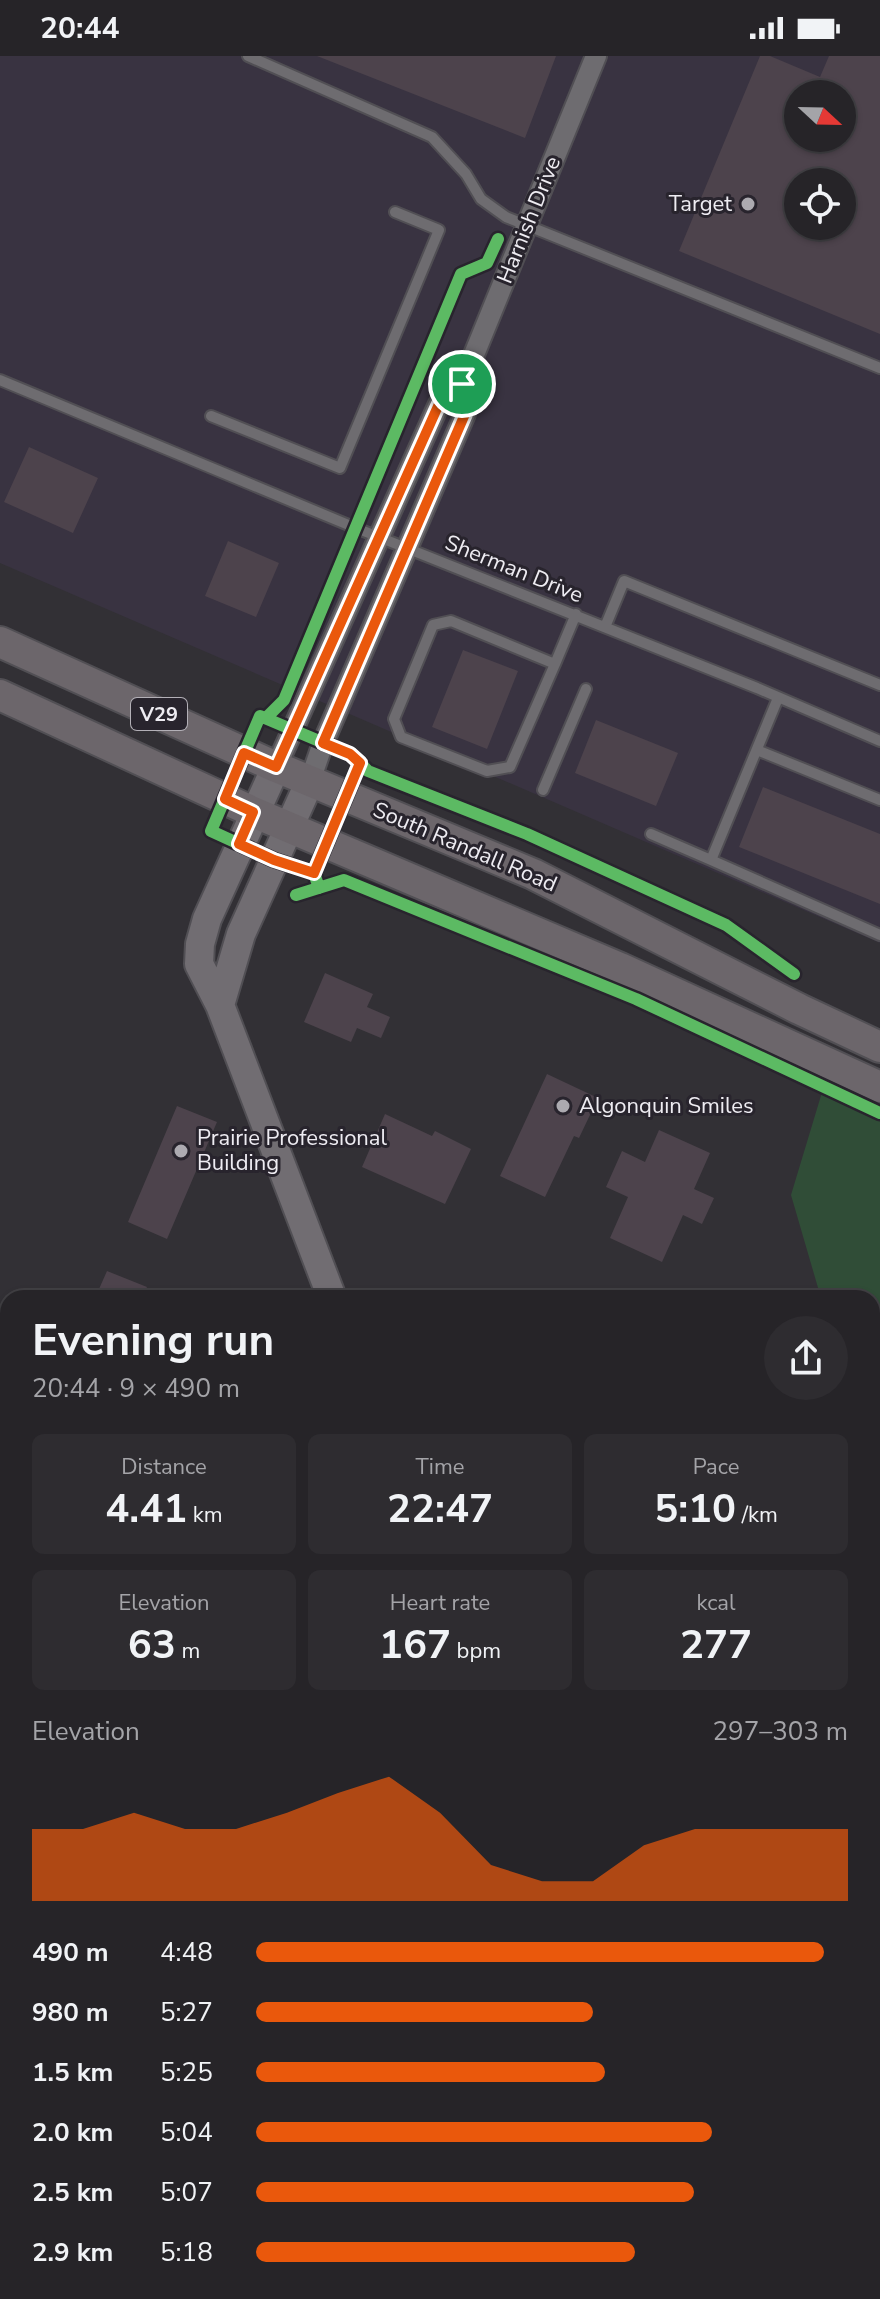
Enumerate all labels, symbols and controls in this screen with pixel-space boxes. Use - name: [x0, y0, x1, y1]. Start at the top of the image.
- text: 20:44: [40, 8, 119, 49]
- north arrow: [784, 80, 856, 152]
- map controls: [784, 80, 856, 240]
- street label: Harnish Drive: [490, 152, 568, 288]
- button: locate: [784, 168, 856, 240]
- place label: Target: [669, 189, 732, 219]
- marker: Target: [739, 195, 757, 213]
- pin: [428, 350, 496, 418]
- icon: arrive: [440, 362, 484, 406]
- street label: Sherman Drive: [440, 528, 588, 610]
- road number: V29: [131, 698, 187, 730]
- street label: South Randall Road: [368, 795, 562, 899]
- place label: Algonquin Smiles: [579, 1091, 754, 1121]
- marker: Algonquin Smiles: [554, 1097, 572, 1115]
- place label: Prairie Professional Building: [197, 1123, 388, 1178]
- marker: Prairie Professional Building: [172, 1142, 190, 1160]
- text: Evening run: [32, 1311, 274, 1371]
- button: share: [764, 1316, 848, 1400]
- text: 20:44 · 9 × 490 m: [32, 1371, 240, 1406]
- text: Distance: [121, 1452, 207, 1482]
- text: Time: [416, 1452, 464, 1482]
- text: Pace: [693, 1452, 739, 1482]
- text: 4.41: [105, 1482, 187, 1536]
- text: 22:47: [387, 1482, 493, 1536]
- text: 5:10: [654, 1482, 736, 1536]
- text: km: [187, 1500, 223, 1530]
- text: /km: [736, 1500, 778, 1530]
- text: Elevation: [118, 1588, 210, 1618]
- text: Heart rate: [390, 1588, 490, 1618]
- text: kcal: [697, 1588, 736, 1618]
- text: 63: [128, 1618, 176, 1672]
- text: 167: [379, 1618, 451, 1672]
- text: 277: [680, 1618, 752, 1672]
- text: m: [176, 1636, 200, 1666]
- text: bpm: [451, 1636, 501, 1666]
- text: Elevation: [32, 1714, 140, 1749]
- text: 297–303 m: [712, 1714, 848, 1749]
- text: 490 m: [32, 1935, 109, 1970]
- text: 4:48: [160, 1935, 213, 1970]
- text: 980 m: [32, 1995, 109, 2030]
- text: 5:27: [160, 1995, 213, 2030]
- text: 1.5 km: [32, 2055, 113, 2090]
- text: 5:25: [160, 2055, 213, 2090]
- text: 2.0 km: [32, 2115, 113, 2150]
- text: 5:04: [160, 2115, 213, 2150]
- text: 2.5 km: [32, 2175, 113, 2210]
- text: 5:07: [160, 2175, 213, 2210]
- text: 2.9 km: [32, 2235, 113, 2270]
- text: 5:18: [160, 2235, 213, 2270]

